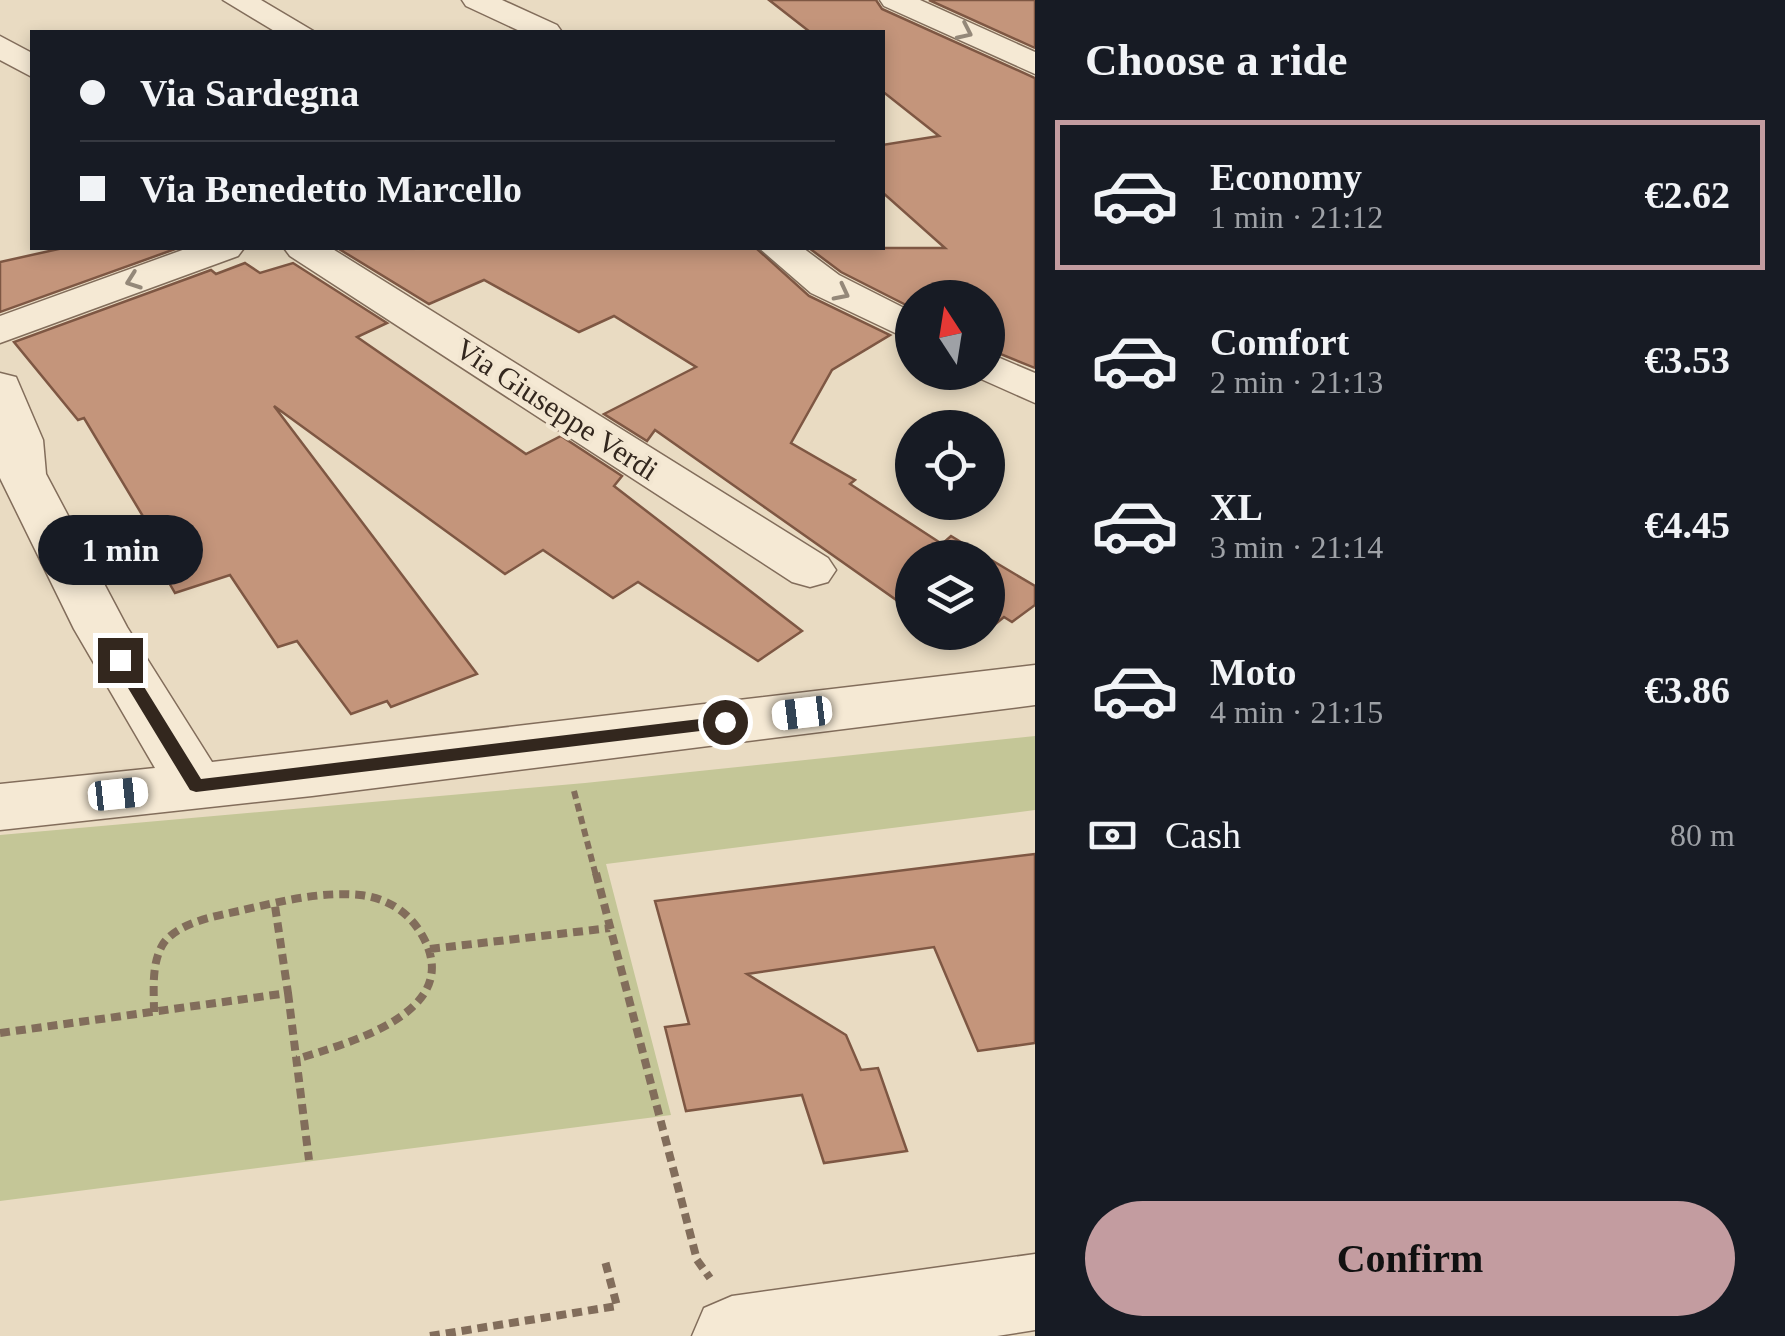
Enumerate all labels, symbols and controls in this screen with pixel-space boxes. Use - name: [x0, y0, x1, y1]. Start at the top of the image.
- one-way arrow: [955, 20, 973, 40]
- text: Choose a ride: [1085, 35, 1348, 85]
- text: Via Sardegna: [140, 72, 359, 114]
- icon: car: [1090, 150, 1180, 240]
- text: Economy: [1210, 156, 1362, 198]
- text: Via Benedetto Marcello: [140, 168, 522, 210]
- text: €2.62: [1645, 174, 1730, 216]
- text: 1 min · 21:12: [1210, 199, 1383, 235]
- one-way arrow: [125, 269, 142, 290]
- north arrow: [895, 280, 1005, 390]
- map controls: [895, 280, 1005, 650]
- one-way arrow: [832, 281, 850, 300]
- icon: car: [1090, 315, 1180, 405]
- text: Comfort: [1210, 321, 1349, 363]
- street label: Via Giuseppe Verdi: [450, 331, 664, 487]
- text: €3.53: [1645, 339, 1730, 381]
- text: 2 min · 21:13: [1210, 364, 1383, 400]
- button: locate: [895, 410, 1005, 520]
- icon: car: [1090, 480, 1180, 570]
- text: XL: [1210, 486, 1263, 528]
- text: €4.45: [1645, 504, 1730, 546]
- callout: 1 min: [38, 515, 202, 585]
- text: 3 min · 21:14: [1210, 529, 1383, 565]
- text: 1 min: [82, 532, 159, 568]
- button: layers: [895, 540, 1005, 650]
- route end: [98, 638, 143, 683]
- icon: car: [1090, 645, 1180, 735]
- text: Moto: [1210, 651, 1297, 693]
- text: €3.86: [1645, 669, 1730, 711]
- car: [770, 694, 834, 732]
- text: 4 min · 21:15: [1210, 694, 1383, 730]
- route start: [703, 700, 748, 745]
- car: [87, 776, 149, 812]
- icon: cash: [1085, 808, 1140, 863]
- text: Cash: [1165, 814, 1241, 856]
- text: 80 m: [1670, 817, 1735, 853]
- button: Confirm: [1085, 1201, 1735, 1316]

